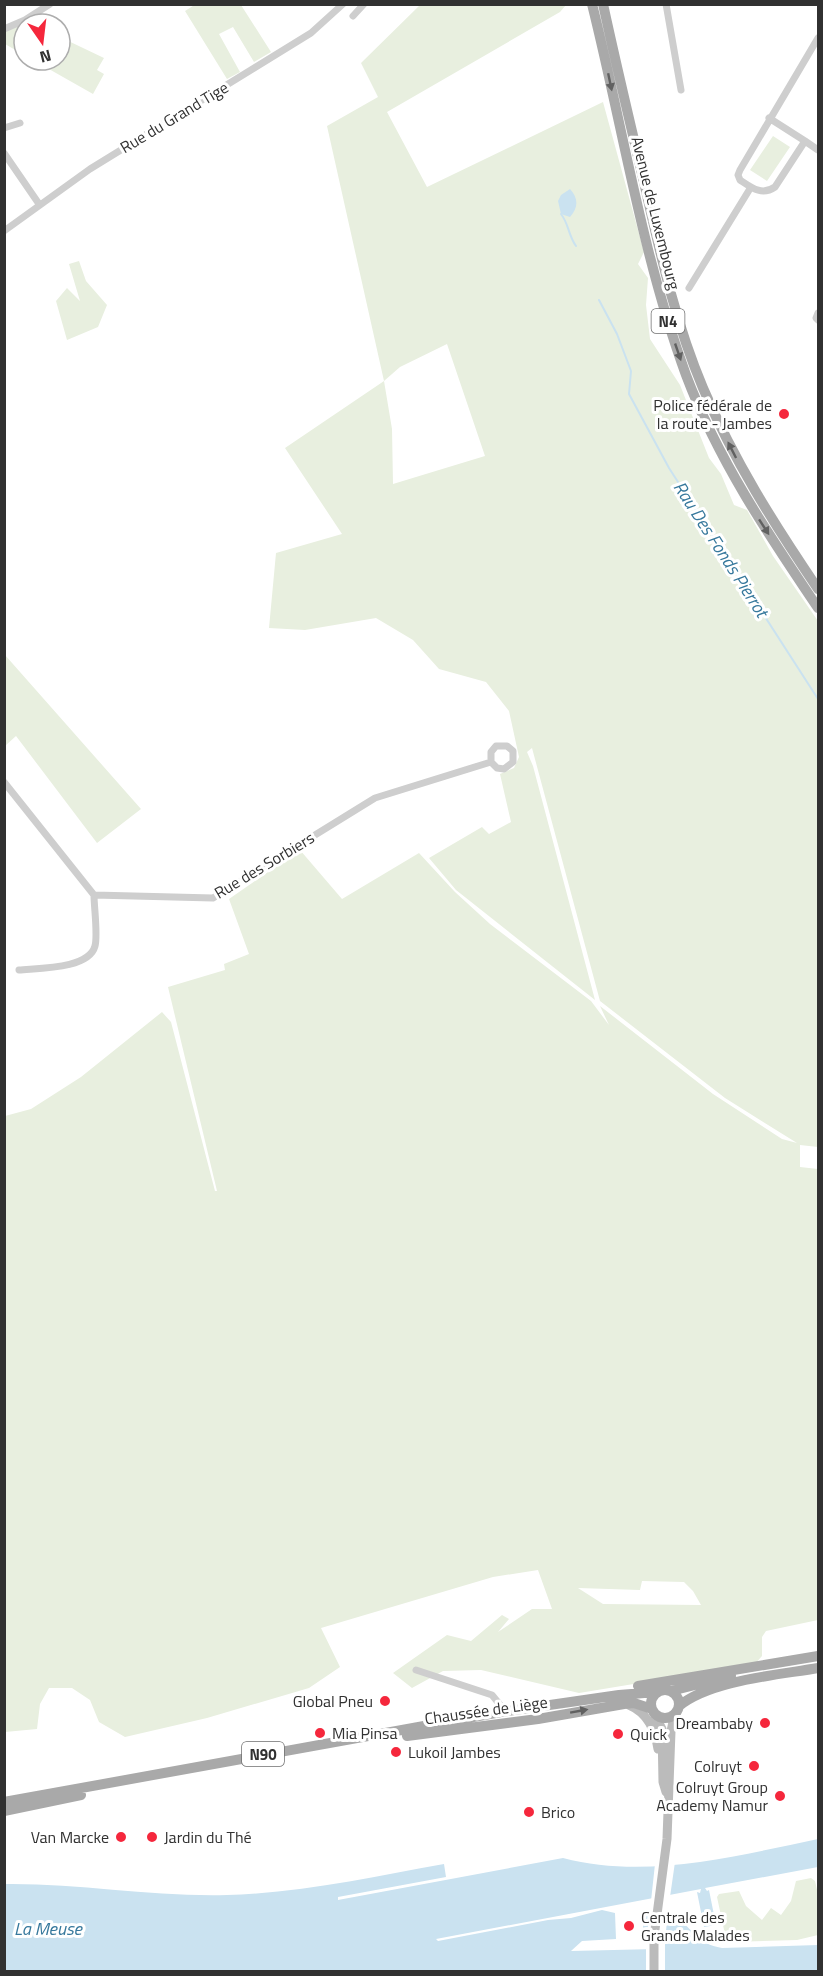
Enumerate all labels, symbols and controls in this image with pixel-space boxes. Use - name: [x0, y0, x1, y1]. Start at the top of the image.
- north arrow: [12, 12, 72, 72]
- text: N: [37, 44, 54, 70]
- one-way arrow: [606, 73, 616, 91]
- street label: Rue du Grand Tige: [115, 75, 233, 159]
- street label: Avenue de Luxembourg: [625, 134, 687, 292]
- road number: N4: [652, 309, 684, 333]
- one-way arrow: [674, 343, 684, 361]
- place label: Police fédérale de la route - Jambes: [653, 393, 772, 435]
- marker: Police fédérale de la route - Jambes: [777, 407, 791, 421]
- one-way arrow: [728, 442, 737, 459]
- water label: Rau Des Fonds Pierrot: [667, 476, 776, 624]
- one-way arrow: [758, 519, 769, 535]
- street label: Rue des Sorbiers: [209, 826, 319, 904]
- place label: Global Pneu: [293, 1689, 373, 1713]
- street label: Chaussée de Liège: [423, 1689, 549, 1731]
- marker: Global Pneu: [378, 1694, 392, 1708]
- one-way arrow: [570, 1707, 589, 1716]
- place label: Dreambaby: [675, 1711, 753, 1735]
- marker: Dreambaby: [758, 1716, 772, 1730]
- place label: Mia Pinsa: [332, 1721, 398, 1745]
- place label: Quick: [630, 1722, 668, 1746]
- marker: Mia Pinsa: [313, 1726, 327, 1740]
- marker: Quick: [611, 1727, 625, 1741]
- place label: Lukoil Jambes: [408, 1740, 501, 1764]
- road number: N90: [242, 1742, 284, 1766]
- marker: Lukoil Jambes: [389, 1745, 403, 1759]
- place label: Colruyt: [694, 1754, 742, 1778]
- marker: Colruyt: [747, 1759, 761, 1773]
- place label: Colruyt Group Academy Namur: [656, 1775, 768, 1817]
- marker: Colruyt Group Academy Namur: [773, 1789, 787, 1803]
- place label: Brico: [541, 1800, 575, 1824]
- marker: Brico: [522, 1805, 536, 1819]
- place label: Van Marcke: [31, 1825, 109, 1849]
- place label: Jardin du Thé: [164, 1825, 252, 1849]
- marker: Van Marcke: [114, 1830, 128, 1844]
- marker: Jardin du Thé: [145, 1830, 159, 1844]
- place label: Centrale des Grands Malades: [641, 1905, 750, 1947]
- water label: La Meuse: [14, 1915, 84, 1942]
- marker: Centrale des Grands Malades: [622, 1919, 636, 1933]

